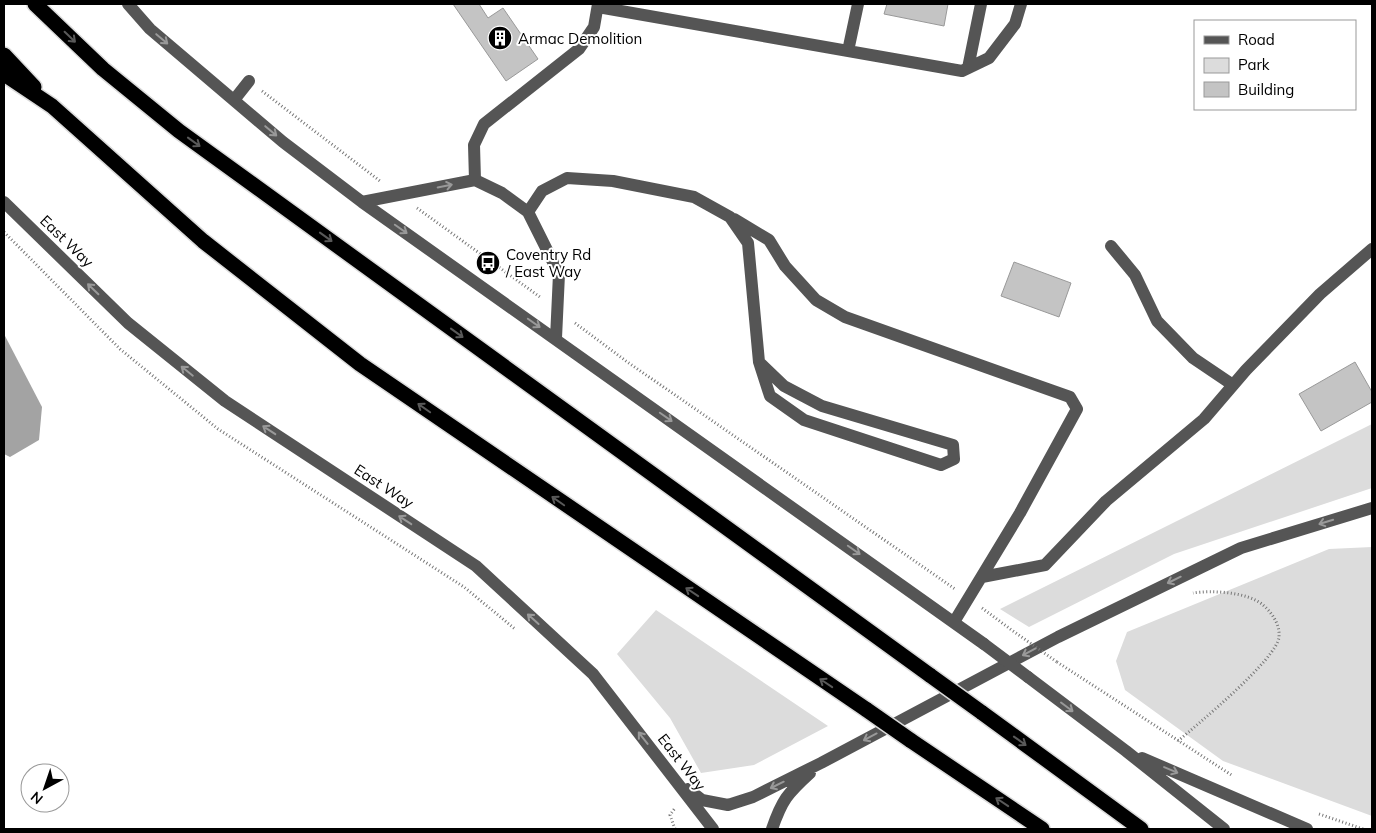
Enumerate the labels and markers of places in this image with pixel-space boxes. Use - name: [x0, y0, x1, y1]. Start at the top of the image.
- building icon: Armac Demolition: [487, 25, 513, 51]
- place label: Armac Demolition: [518, 29, 642, 48]
- place label: Coventry Rd / East Way: [505, 245, 591, 281]
- bus stop icon: Coventry Rd / East Way: [475, 250, 501, 276]

